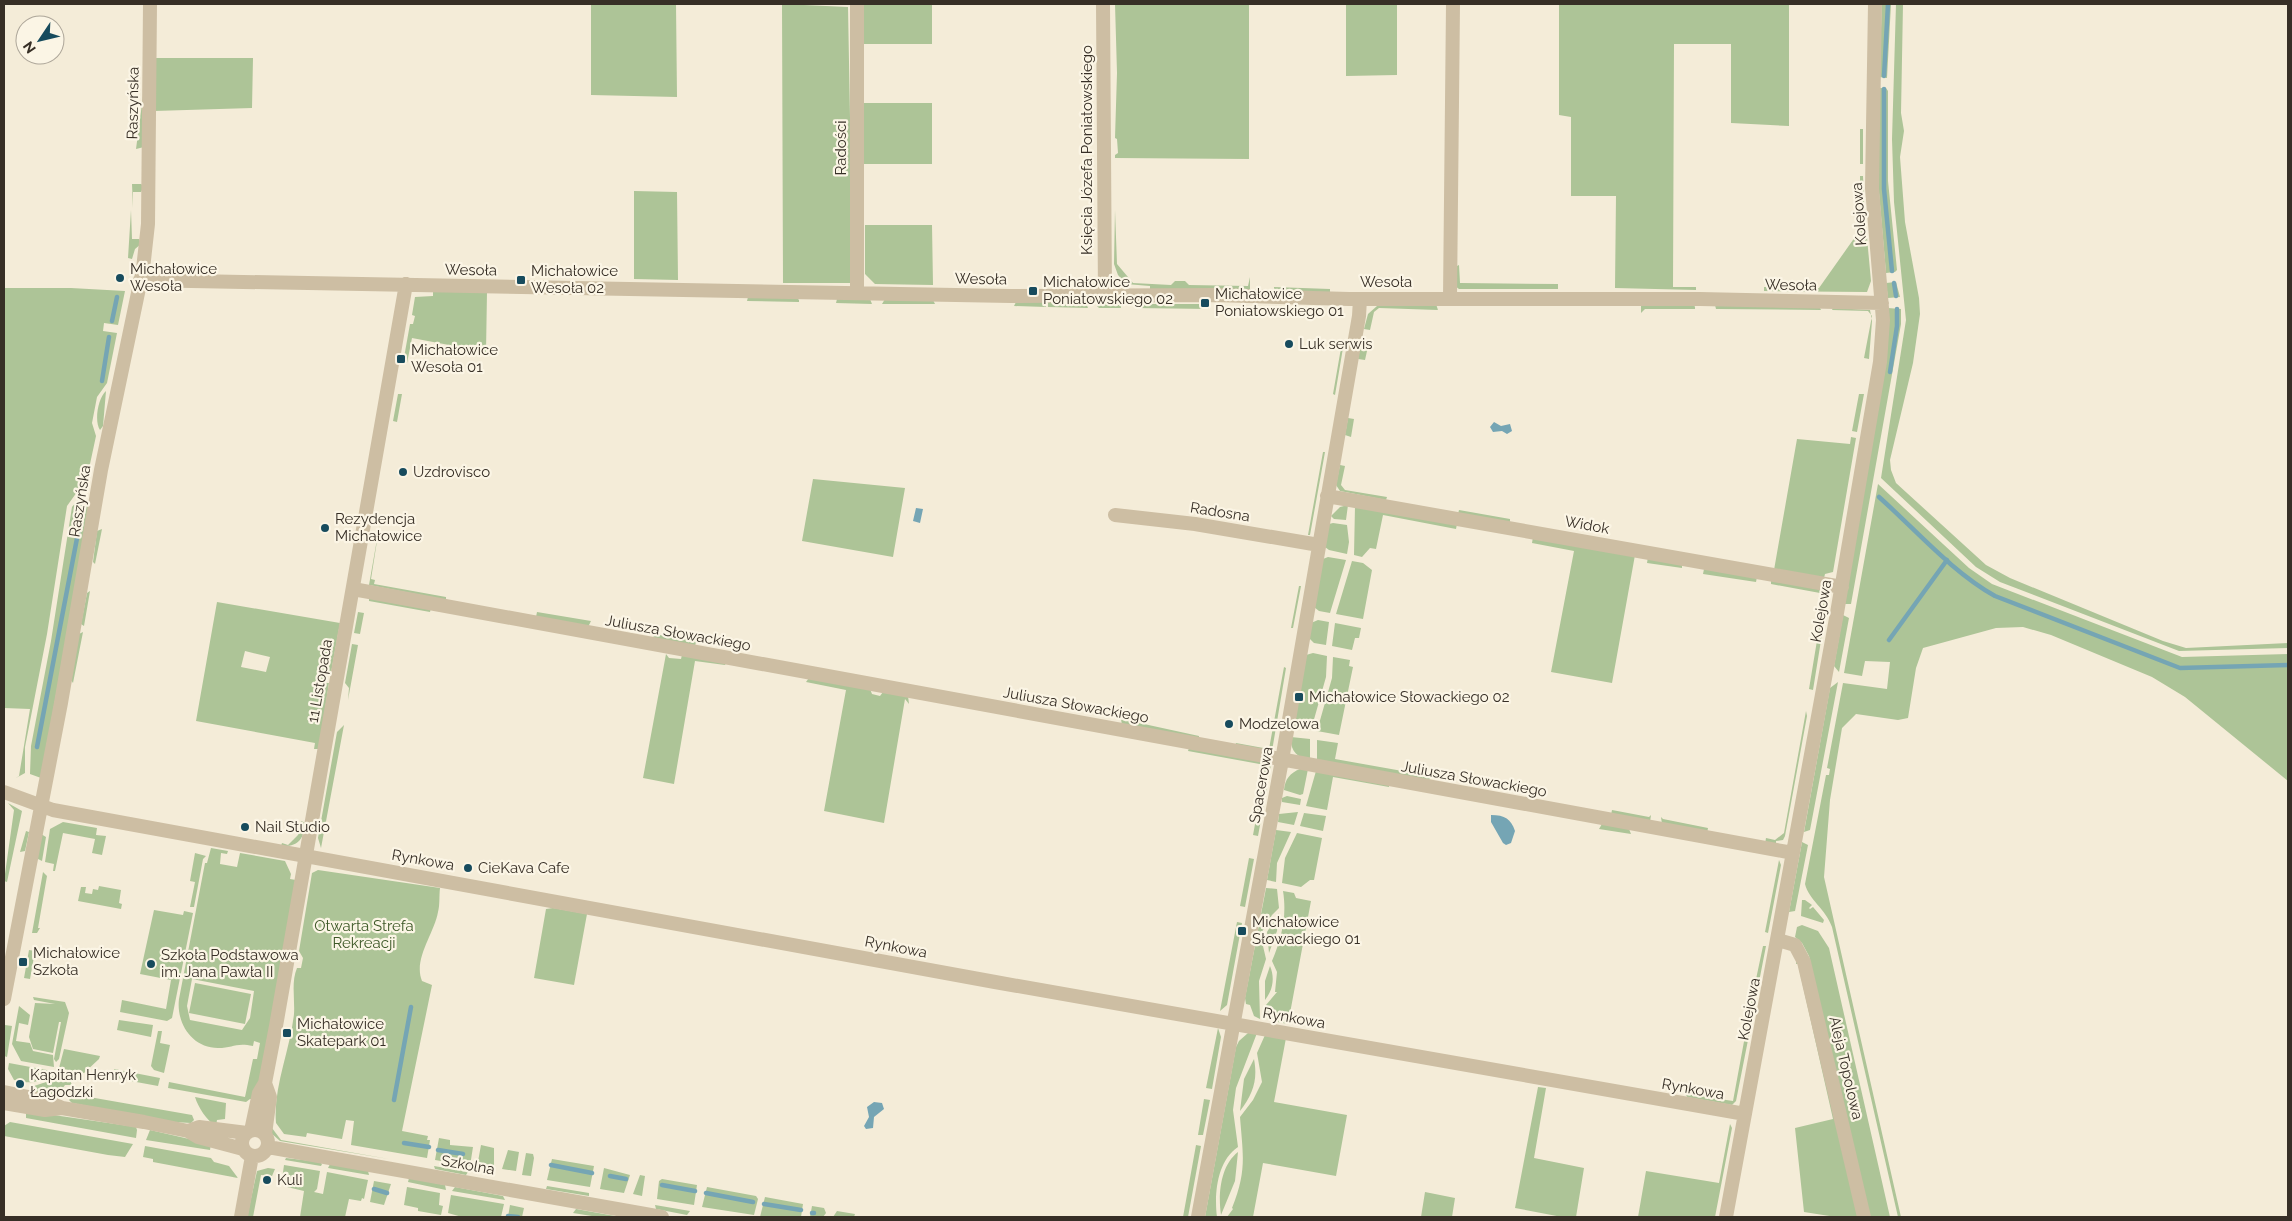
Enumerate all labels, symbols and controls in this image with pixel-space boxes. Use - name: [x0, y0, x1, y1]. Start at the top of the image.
- north arrow: [15, 15, 65, 65]
- text: N: [20, 38, 39, 56]
- street label: Księcia Józefa Poniatowskiego: [1078, 45, 1096, 255]
- street label: Raszyńska: [123, 66, 143, 140]
- street label: Radości: [832, 121, 850, 175]
- street label: Kolejowa: [1848, 182, 1870, 246]
- place label: Michałowice Wesoła: [130, 260, 217, 295]
- street label: Wesoła: [445, 261, 497, 279]
- place label: Michałowice Wesoła 02: [531, 262, 618, 297]
- street label: Wesoła: [955, 270, 1007, 288]
- marker: Michałowice Wesoła: [114, 272, 126, 284]
- place label: Michałowice Poniatowskiego 02: [1043, 273, 1173, 308]
- street label: Wesoła: [1360, 273, 1412, 291]
- marker: Michałowice Wesoła 02: [515, 274, 527, 286]
- street label: Wesoła: [1765, 276, 1817, 294]
- marker: Michałowice Poniatowskiego 02: [1027, 285, 1039, 297]
- place label: Michałowice Poniatowskiego 01: [1215, 285, 1344, 320]
- marker: Michałowice Poniatowskiego 01: [1199, 297, 1211, 309]
- place label: Luk serwis: [1299, 335, 1372, 353]
- marker: Luk serwis: [1283, 338, 1295, 350]
- place label: Michałowice Wesoła 01: [411, 341, 498, 376]
- marker: Michałowice Wesoła 01: [395, 353, 407, 365]
- place label: Uzdrovisco: [413, 463, 490, 481]
- street label: Raszyńska: [65, 464, 95, 538]
- marker: Uzdrovisco: [397, 466, 409, 478]
- street label: Radosna: [1189, 498, 1251, 526]
- place label: Rezydencja Michałowice: [335, 510, 422, 545]
- street label: Widok: [1563, 512, 1611, 538]
- marker: Rezydencja Michałowice: [319, 522, 331, 534]
- street label: Kolejowa: [1807, 578, 1835, 644]
- street label: Juliusza Słowackiego: [604, 611, 752, 655]
- street label: 11 Listopada: [304, 638, 336, 724]
- street label: Juliusza Słowackiego: [1002, 683, 1150, 727]
- place label: Michałowice Słowackiego 02: [1309, 688, 1510, 706]
- marker: Michałowice Słowackiego 02: [1293, 691, 1305, 703]
- place label: Modzelowa: [1239, 715, 1319, 733]
- marker: Modzelowa: [1223, 718, 1235, 730]
- street label: Spacerowa: [1245, 745, 1277, 825]
- street label: Juliusza Słowackiego: [1400, 757, 1548, 801]
- place label: Nail Studio: [255, 818, 330, 836]
- marker: Nail Studio: [239, 821, 251, 833]
- street label: Rynkowa: [390, 846, 456, 874]
- place label: CieKava Cafe: [478, 859, 570, 877]
- marker: CieKava Cafe: [462, 862, 474, 874]
- place label: Michałowice Słowackiego 01: [1252, 913, 1361, 948]
- park label: Otwarta Strefa Rekreacji: [314, 917, 414, 952]
- marker: Michałowice Słowackiego 01: [1236, 925, 1248, 937]
- street label: Rynkowa: [863, 932, 929, 962]
- place label: Michałowice Szkoła: [33, 944, 120, 979]
- place label: Szkoła Podstawowa im. Jana Pawła II: [161, 946, 299, 981]
- marker: Michałowice Szkoła: [17, 956, 29, 968]
- marker: Szkoła Podstawowa im. Jana Pawła II: [145, 958, 157, 970]
- street label: Kolejowa: [1734, 976, 1764, 1042]
- street label: Rynkowa: [1261, 1004, 1327, 1032]
- place label: Michałowice Skatepark 01: [297, 1015, 386, 1050]
- street label: Aleja Topolowa: [1825, 1015, 1867, 1121]
- marker: Michałowice Skatepark 01: [281, 1027, 293, 1039]
- place label: Kapitan Henryk Łagodzki: [30, 1066, 136, 1101]
- street label: Rynkowa: [1660, 1075, 1726, 1103]
- marker: Kapitan Henryk Łagodzki: [14, 1078, 26, 1090]
- street label: Szkolna: [440, 1151, 496, 1179]
- place label: Kuli: [277, 1171, 303, 1189]
- marker: Kuli: [261, 1174, 273, 1186]

